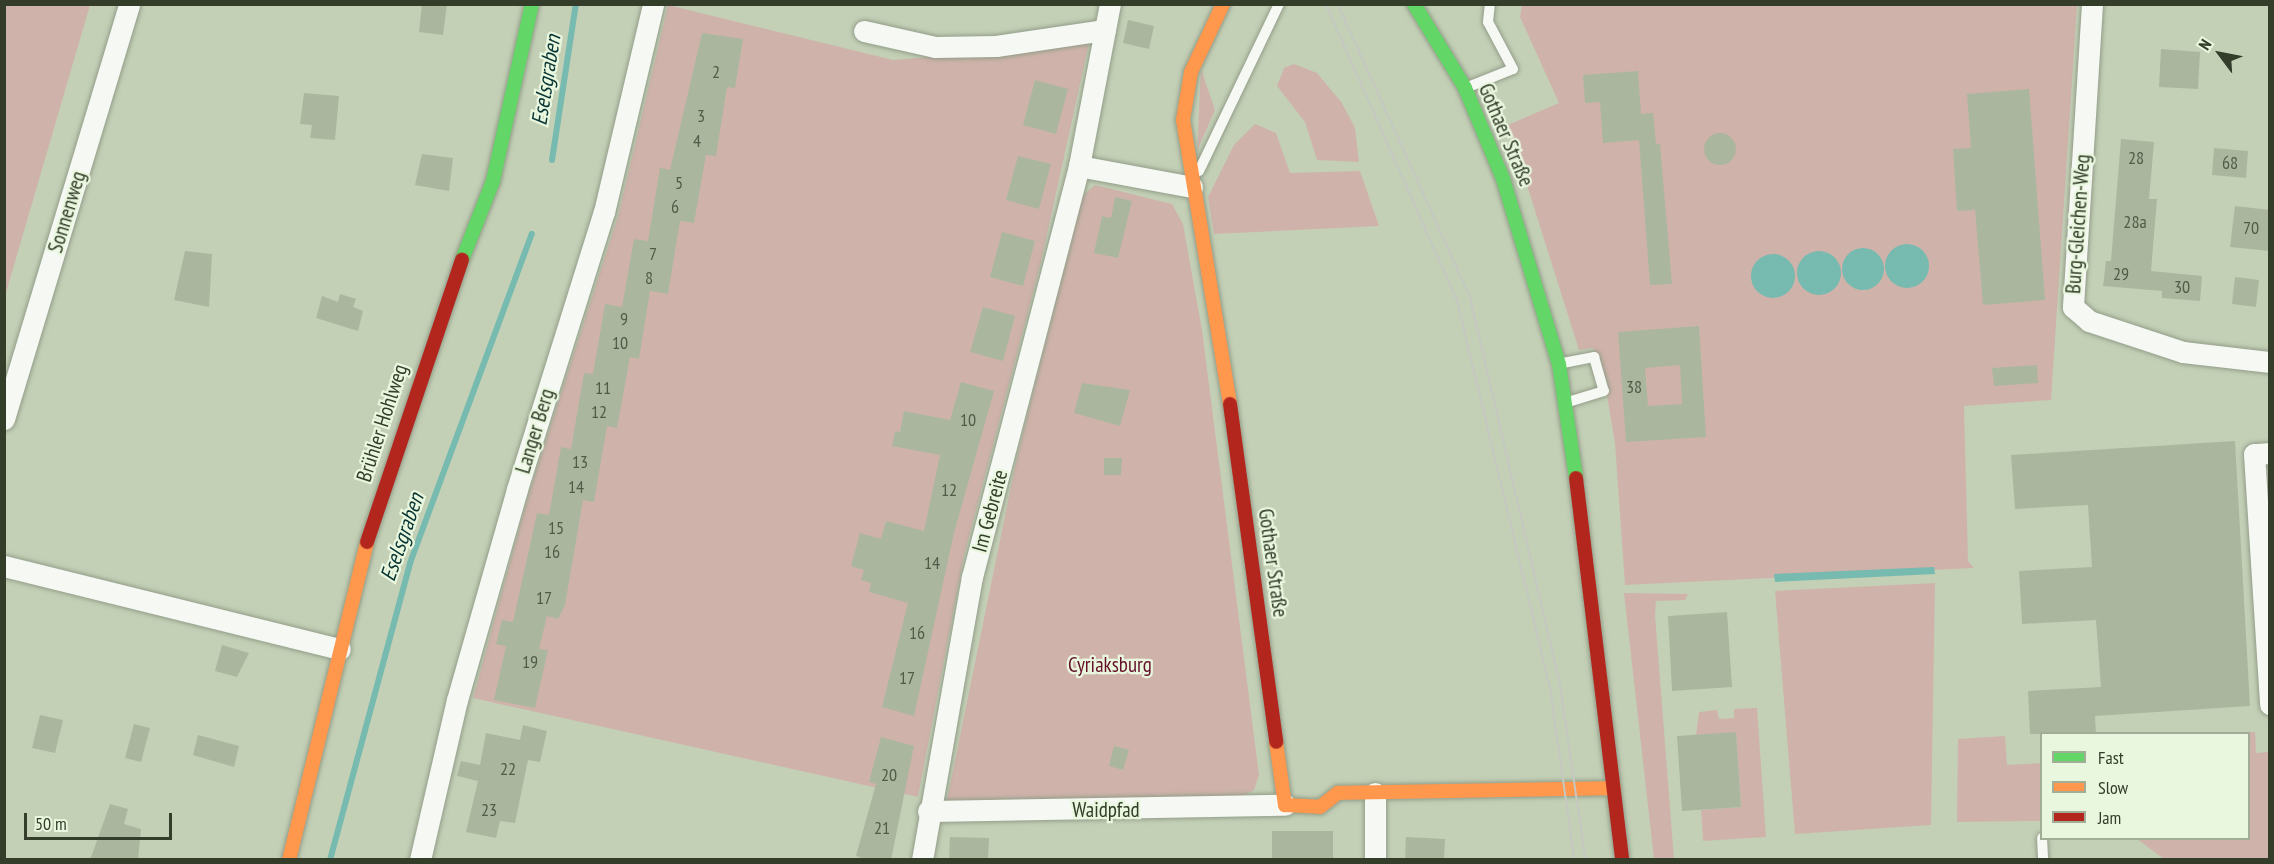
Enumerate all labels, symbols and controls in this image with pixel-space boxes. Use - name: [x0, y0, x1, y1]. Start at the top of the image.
- north arrow: [2190, 24, 2250, 84]
- water label: Eselsgraben: [526, 33, 566, 127]
- text: N: [2194, 36, 2216, 53]
- house number: 2: [712, 61, 720, 83]
- street label: Gothaer Straße: [1473, 80, 1539, 190]
- house number: 3: [697, 105, 705, 127]
- house number: 4: [693, 130, 701, 152]
- house number: 28: [2128, 147, 2144, 169]
- house number: 68: [2222, 152, 2238, 174]
- street label: Burg-Gleichen-Weg: [2061, 153, 2095, 295]
- street label: Sonnenweg: [43, 168, 91, 256]
- house number: 5: [675, 172, 683, 194]
- house number: 6: [671, 196, 679, 218]
- house number: 28a: [2123, 211, 2147, 233]
- house number: 70: [2243, 217, 2259, 239]
- house number: 7: [649, 243, 657, 265]
- house number: 29: [2113, 263, 2129, 285]
- house number: 8: [645, 267, 653, 289]
- house number: 30: [2174, 276, 2190, 298]
- house number: 9: [620, 308, 628, 330]
- house number: 10: [612, 332, 628, 354]
- street label: Brühler Hohlweg: [351, 361, 413, 485]
- house number: 38: [1626, 376, 1642, 398]
- house number: 11: [595, 377, 611, 399]
- street label: Langer Berg: [510, 386, 560, 476]
- house number: 12: [591, 401, 607, 423]
- house number: 10: [960, 409, 976, 431]
- house number: 13: [572, 451, 588, 473]
- street label: Im Gebreite: [967, 467, 1013, 555]
- house number: 14: [568, 476, 584, 498]
- house number: 12: [941, 479, 957, 501]
- water label: Eselsgraben: [375, 490, 429, 584]
- street label: Gothaer Straße: [1253, 507, 1293, 619]
- house number: 15: [548, 517, 564, 539]
- house number: 16: [544, 541, 560, 563]
- house number: 14: [924, 552, 940, 574]
- house number: 17: [536, 587, 552, 609]
- house number: 16: [909, 622, 925, 644]
- house number: 19: [522, 651, 538, 673]
- park label: Cyriaksburg: [1068, 652, 1152, 678]
- house number: 17: [899, 667, 915, 689]
- legend: [2040, 732, 2250, 840]
- text: Fast: [2098, 746, 2124, 769]
- house number: 22: [500, 758, 516, 780]
- house number: 20: [881, 764, 897, 786]
- text: Slow: [2098, 776, 2128, 799]
- street label: Waidpfad: [1072, 797, 1140, 823]
- house number: 23: [481, 799, 497, 821]
- scale bar: [27, 801, 176, 839]
- text: Jam: [2098, 806, 2121, 829]
- text: 50 m: [35, 812, 67, 835]
- house number: 21: [874, 817, 890, 839]

